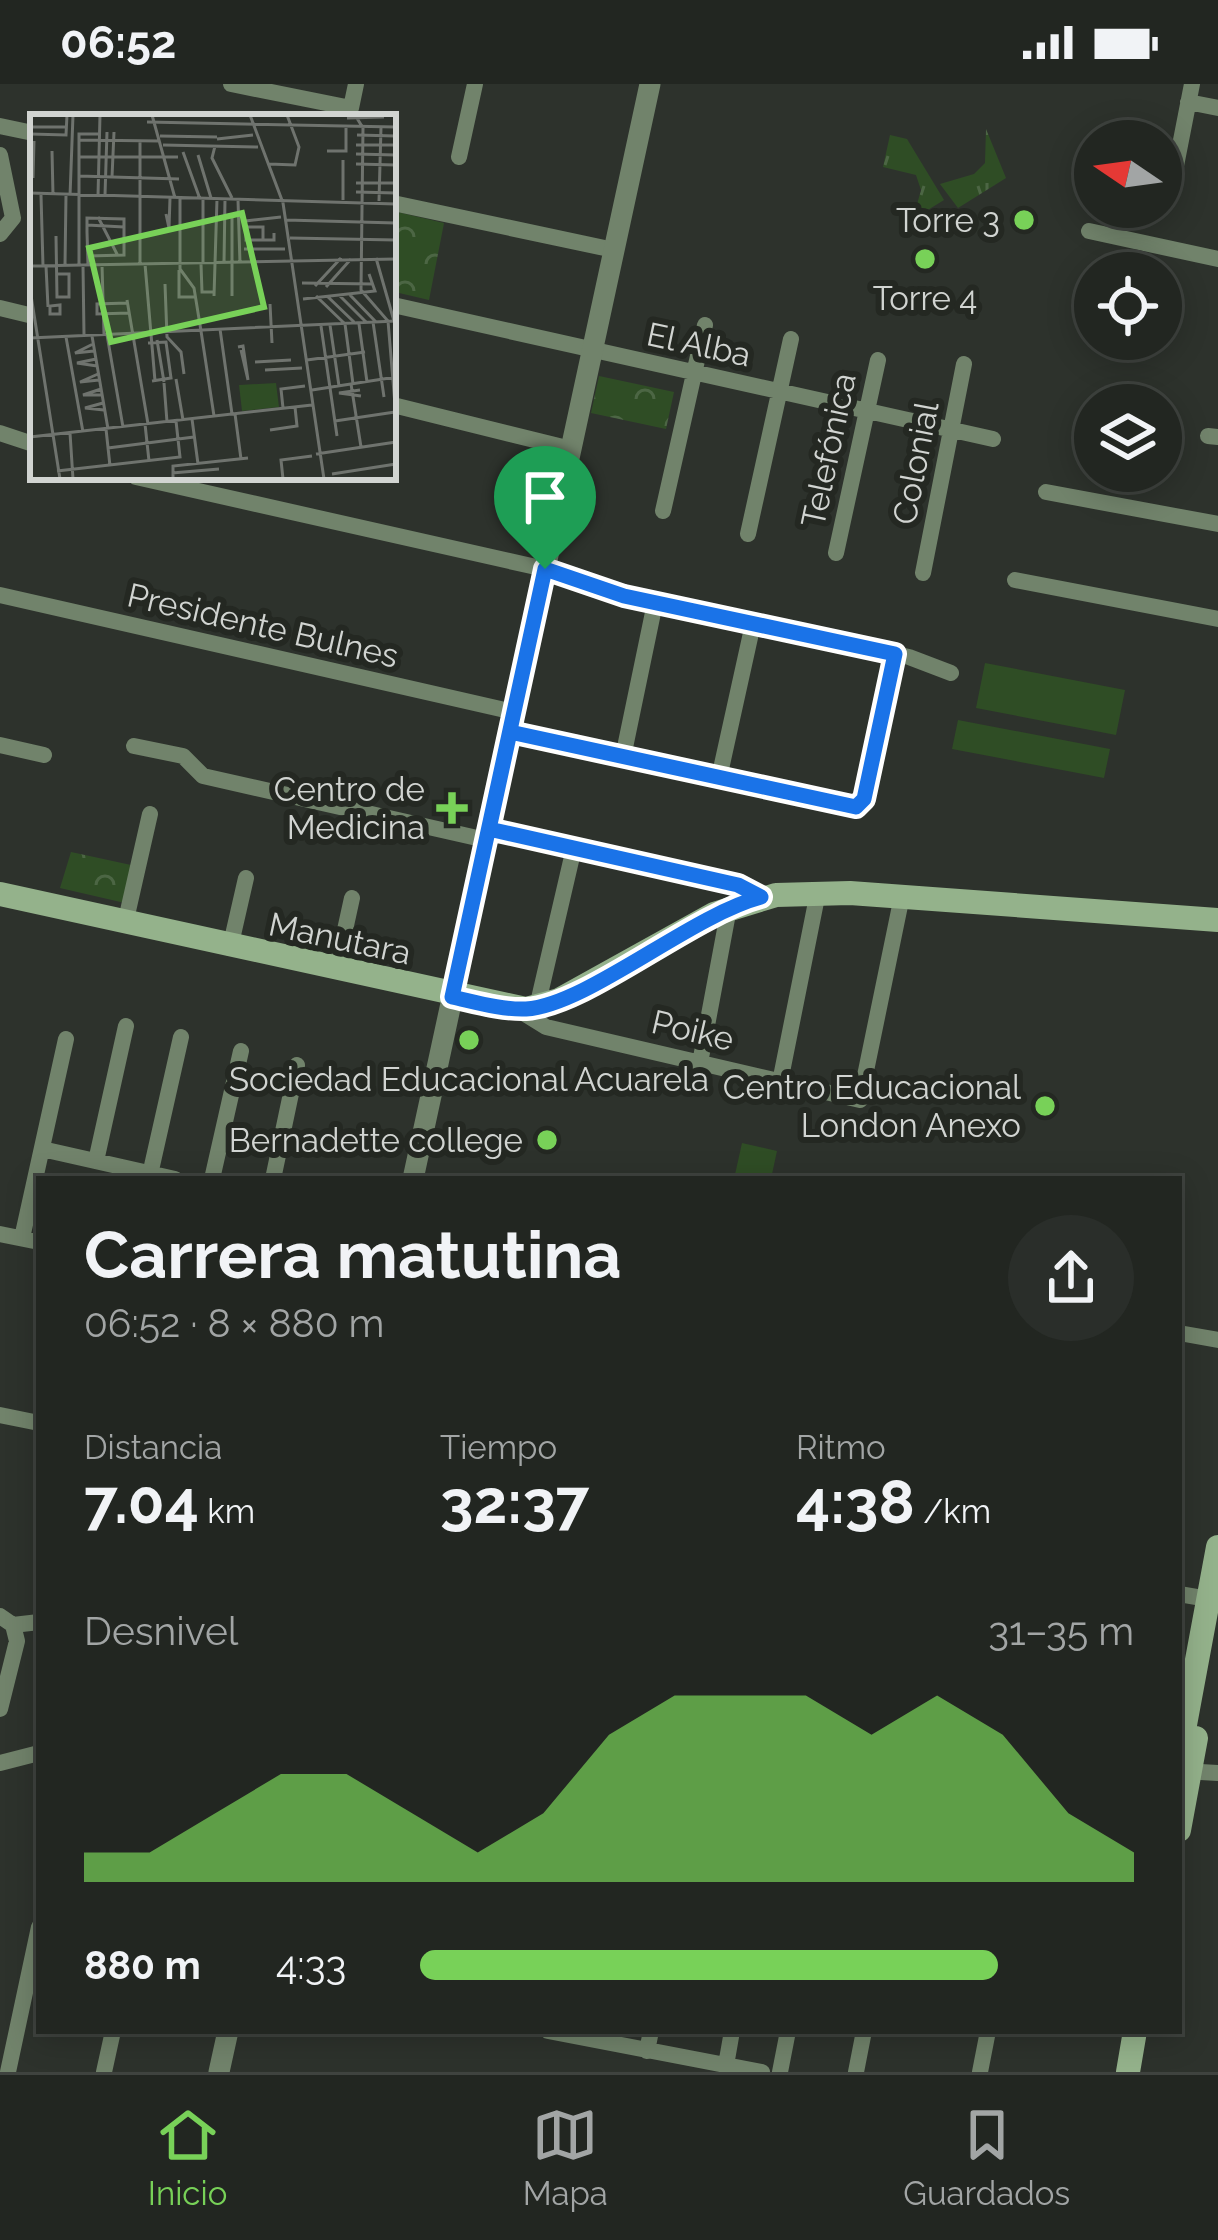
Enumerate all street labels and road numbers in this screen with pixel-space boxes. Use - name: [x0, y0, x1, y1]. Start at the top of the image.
- street label: El Alba: [643, 314, 754, 374]
- street label: Telefónica: [793, 370, 864, 531]
- street label: Colonial: [884, 397, 947, 528]
- street label: Presidente Bulnes: [124, 575, 402, 676]
- street label: Manutara: [265, 904, 414, 973]
- street label: Poike: [648, 1002, 738, 1059]

